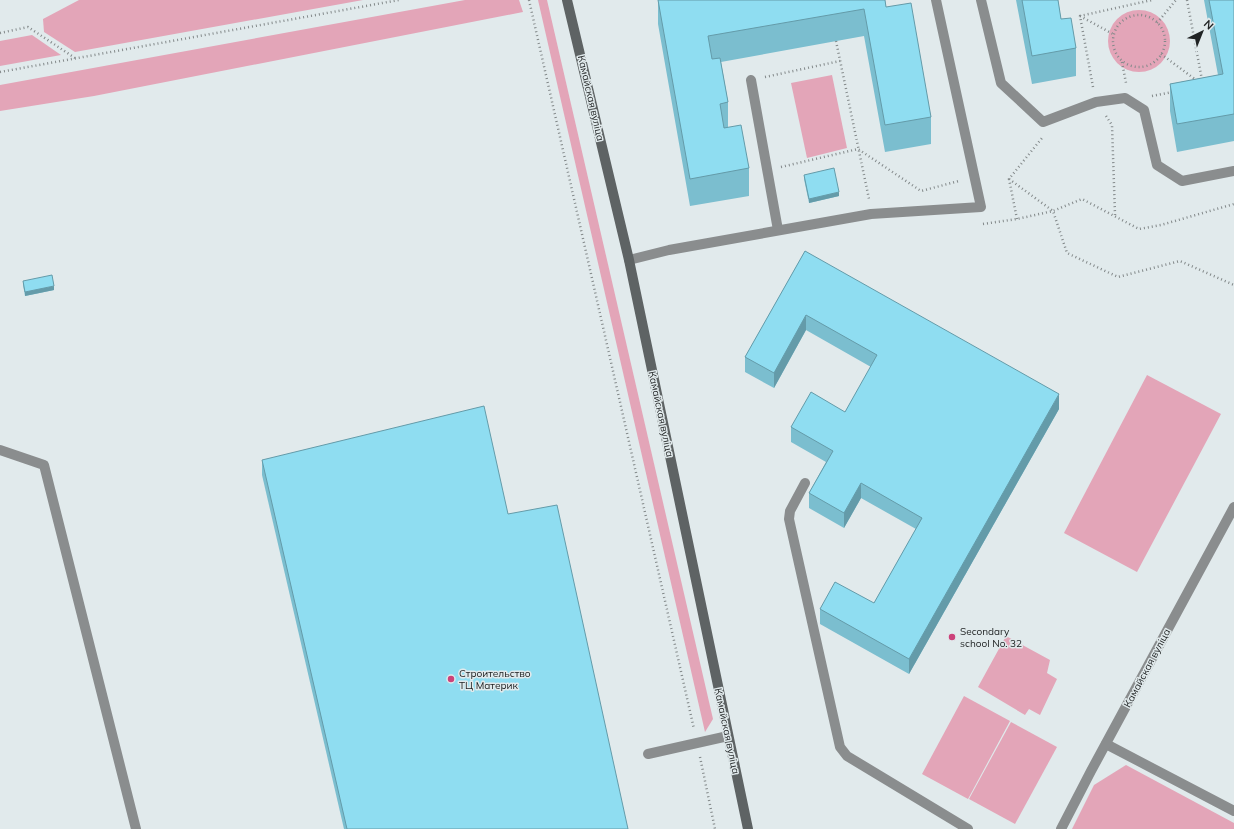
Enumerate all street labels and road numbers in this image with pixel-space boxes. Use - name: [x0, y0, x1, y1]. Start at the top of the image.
- street label: Камайская вуліца: [575, 54, 607, 142]
- street label: Камайская вуліца: [646, 370, 676, 458]
- street label: Камайская вуліца: [1121, 626, 1173, 710]
- street label: Камайская вуліца: [712, 687, 742, 775]

